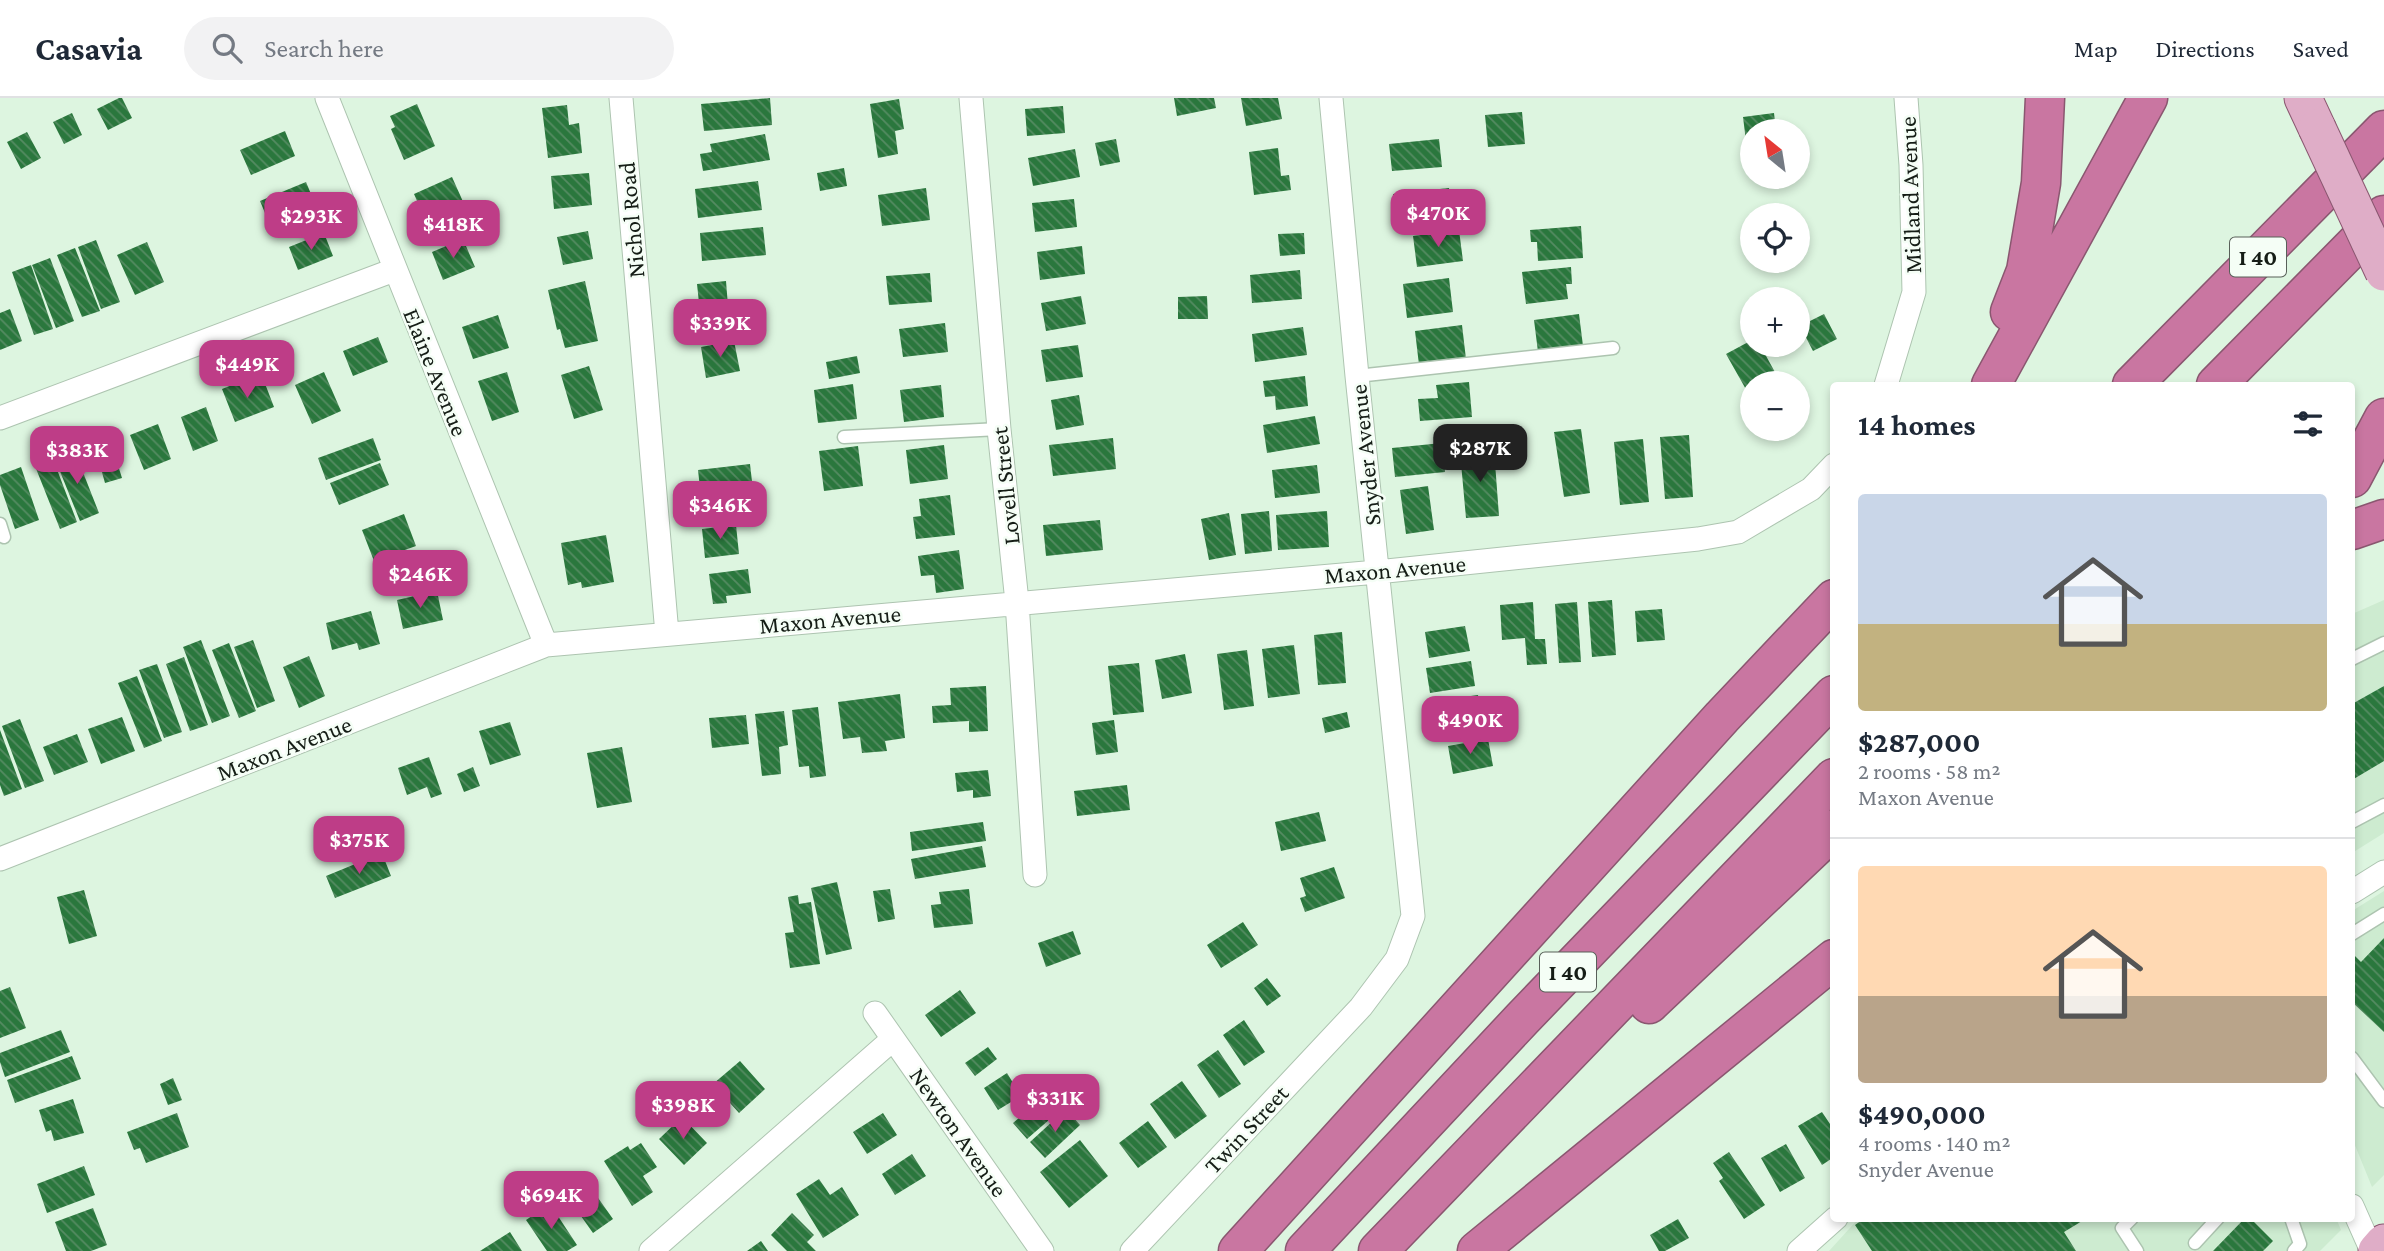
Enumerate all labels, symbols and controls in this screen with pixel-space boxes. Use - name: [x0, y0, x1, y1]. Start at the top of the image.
- search box: [184, 17, 674, 80]
- icon: search: [208, 29, 246, 67]
- text: Casavia: [35, 30, 142, 67]
- text: Search here: [264, 34, 384, 63]
- text: Map: [2074, 35, 2118, 62]
- text: Directions: [2156, 35, 2255, 62]
- text: Saved: [2293, 35, 2349, 62]
- street label: Midland Avenue: [1894, 116, 1926, 274]
- north arrow: [1740, 119, 1810, 189]
- map controls: [1740, 119, 1810, 441]
- street label: Nichol Road: [612, 161, 650, 279]
- pin: $470K: [1389, 190, 1487, 249]
- pin: $293K: [262, 192, 360, 252]
- text: $470K: [1407, 199, 1469, 225]
- pin: $418K: [404, 200, 502, 260]
- text: $293K: [280, 202, 342, 228]
- button: locate: [1740, 203, 1810, 273]
- text: $418K: [423, 210, 483, 236]
- road number: I 40: [2230, 238, 2286, 276]
- button: +: [1740, 287, 1810, 357]
- pin: $339K: [671, 300, 769, 359]
- street label: Elaine Avenue: [398, 304, 474, 440]
- text: $339K: [689, 309, 751, 335]
- pin: $449K: [198, 341, 296, 400]
- text: $449K: [215, 350, 279, 376]
- button: −: [1740, 371, 1810, 441]
- street label: Snyder Avenue: [1344, 383, 1386, 527]
- icon: filters: [2289, 405, 2327, 443]
- text: 14 homes: [1858, 408, 1976, 441]
- pin: $287K: [1431, 424, 1529, 484]
- street label: Lovell Street: [985, 425, 1025, 546]
- pin: $383K: [28, 426, 126, 486]
- text: $287K: [1449, 434, 1511, 460]
- text: $383K: [46, 436, 108, 462]
- pin: $346K: [671, 482, 769, 541]
- text: $346K: [689, 491, 751, 517]
- icon: home: [2030, 539, 2156, 665]
- street label: Maxon Avenue: [1323, 549, 1467, 589]
- pin: $246K: [371, 550, 469, 610]
- text: $246K: [389, 560, 451, 586]
- street label: Maxon Avenue: [758, 599, 902, 639]
- pin: $490K: [1421, 696, 1519, 756]
- text: $490K: [1438, 706, 1503, 732]
- street label: Maxon Avenue: [213, 710, 355, 786]
- text: $287,000: [1858, 725, 1981, 758]
- text: 2 rooms · 58 m²: [1858, 758, 2000, 784]
- text: Maxon Avenue: [1858, 784, 1994, 810]
- pin: $375K: [310, 816, 408, 876]
- text: $375K: [329, 826, 389, 852]
- icon: home: [2030, 911, 2156, 1037]
- road number: I 40: [1540, 952, 1596, 992]
- street label: Newton Avenue: [904, 1062, 1014, 1202]
- pin: $331K: [1006, 1074, 1104, 1134]
- street label: Twin Street: [1198, 1079, 1294, 1179]
- pin: $398K: [634, 1082, 732, 1141]
- text: $331K: [1026, 1084, 1084, 1110]
- text: $398K: [651, 1091, 715, 1117]
- text: $490,000: [1858, 1097, 1986, 1130]
- text: 4 rooms · 140 m²: [1858, 1130, 2010, 1156]
- text: Snyder Avenue: [1858, 1156, 1994, 1182]
- pin: $694K: [502, 1172, 600, 1231]
- text: $694K: [520, 1181, 582, 1207]

